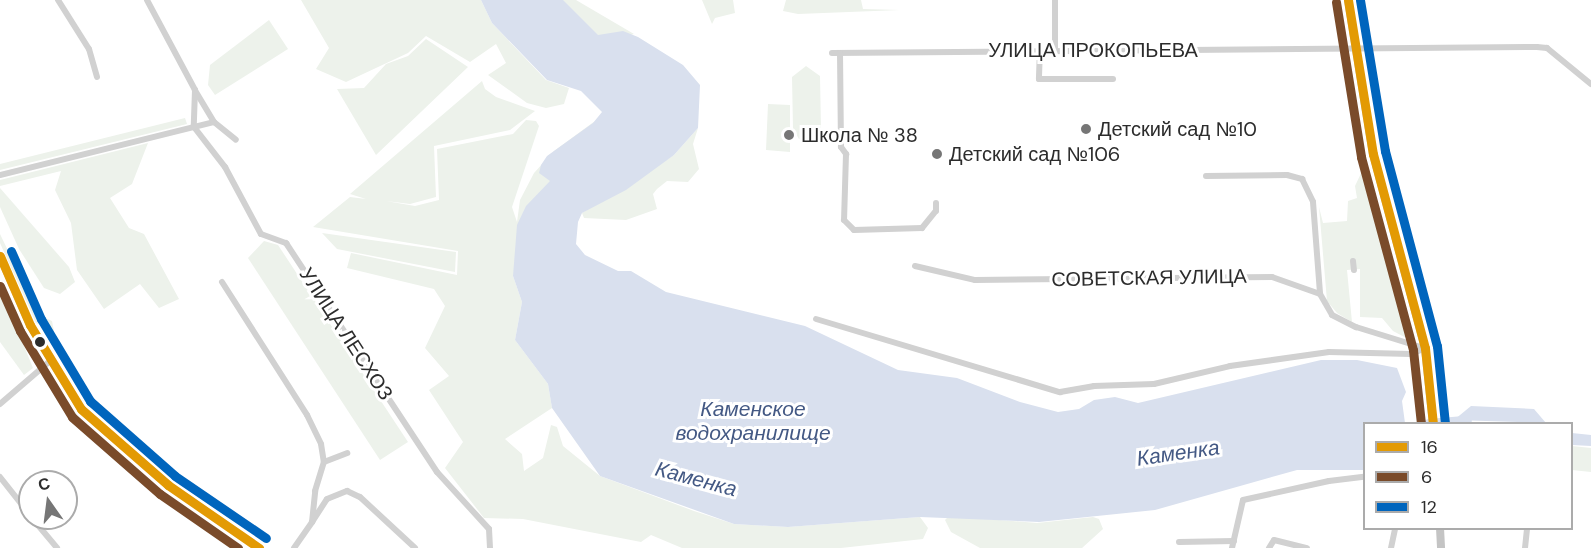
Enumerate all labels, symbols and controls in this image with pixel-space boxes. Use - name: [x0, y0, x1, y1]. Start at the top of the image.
- street label: УЛИЦА ПРОКОПЬЕВА: [988, 38, 1198, 62]
- place label: Детский сад №10: [1098, 117, 1257, 141]
- marker: Детский сад №10: [1079, 122, 1093, 136]
- place label: Школа № 38: [801, 123, 918, 147]
- marker: Школа № 38: [782, 128, 796, 142]
- place label: Детский сад №106: [949, 142, 1120, 166]
- marker: Детский сад №106: [930, 147, 944, 161]
- street label: УЛИЦА ЛЕСХОЗ: [294, 263, 398, 405]
- street label: СОВЕТСКАЯ УЛИЦА: [1051, 264, 1247, 292]
- unlabelled marker: [34, 336, 46, 348]
- water label: Каменское водохранилище: [675, 396, 831, 446]
- legend: [1363, 422, 1573, 530]
- water label: Каменка: [1135, 435, 1221, 471]
- text: 16: [1421, 435, 1438, 459]
- water label: Каменка: [653, 456, 739, 502]
- text: 6: [1421, 465, 1432, 489]
- north arrow: [18, 470, 78, 530]
- text: С: [36, 472, 52, 496]
- text: 12: [1421, 495, 1437, 519]

